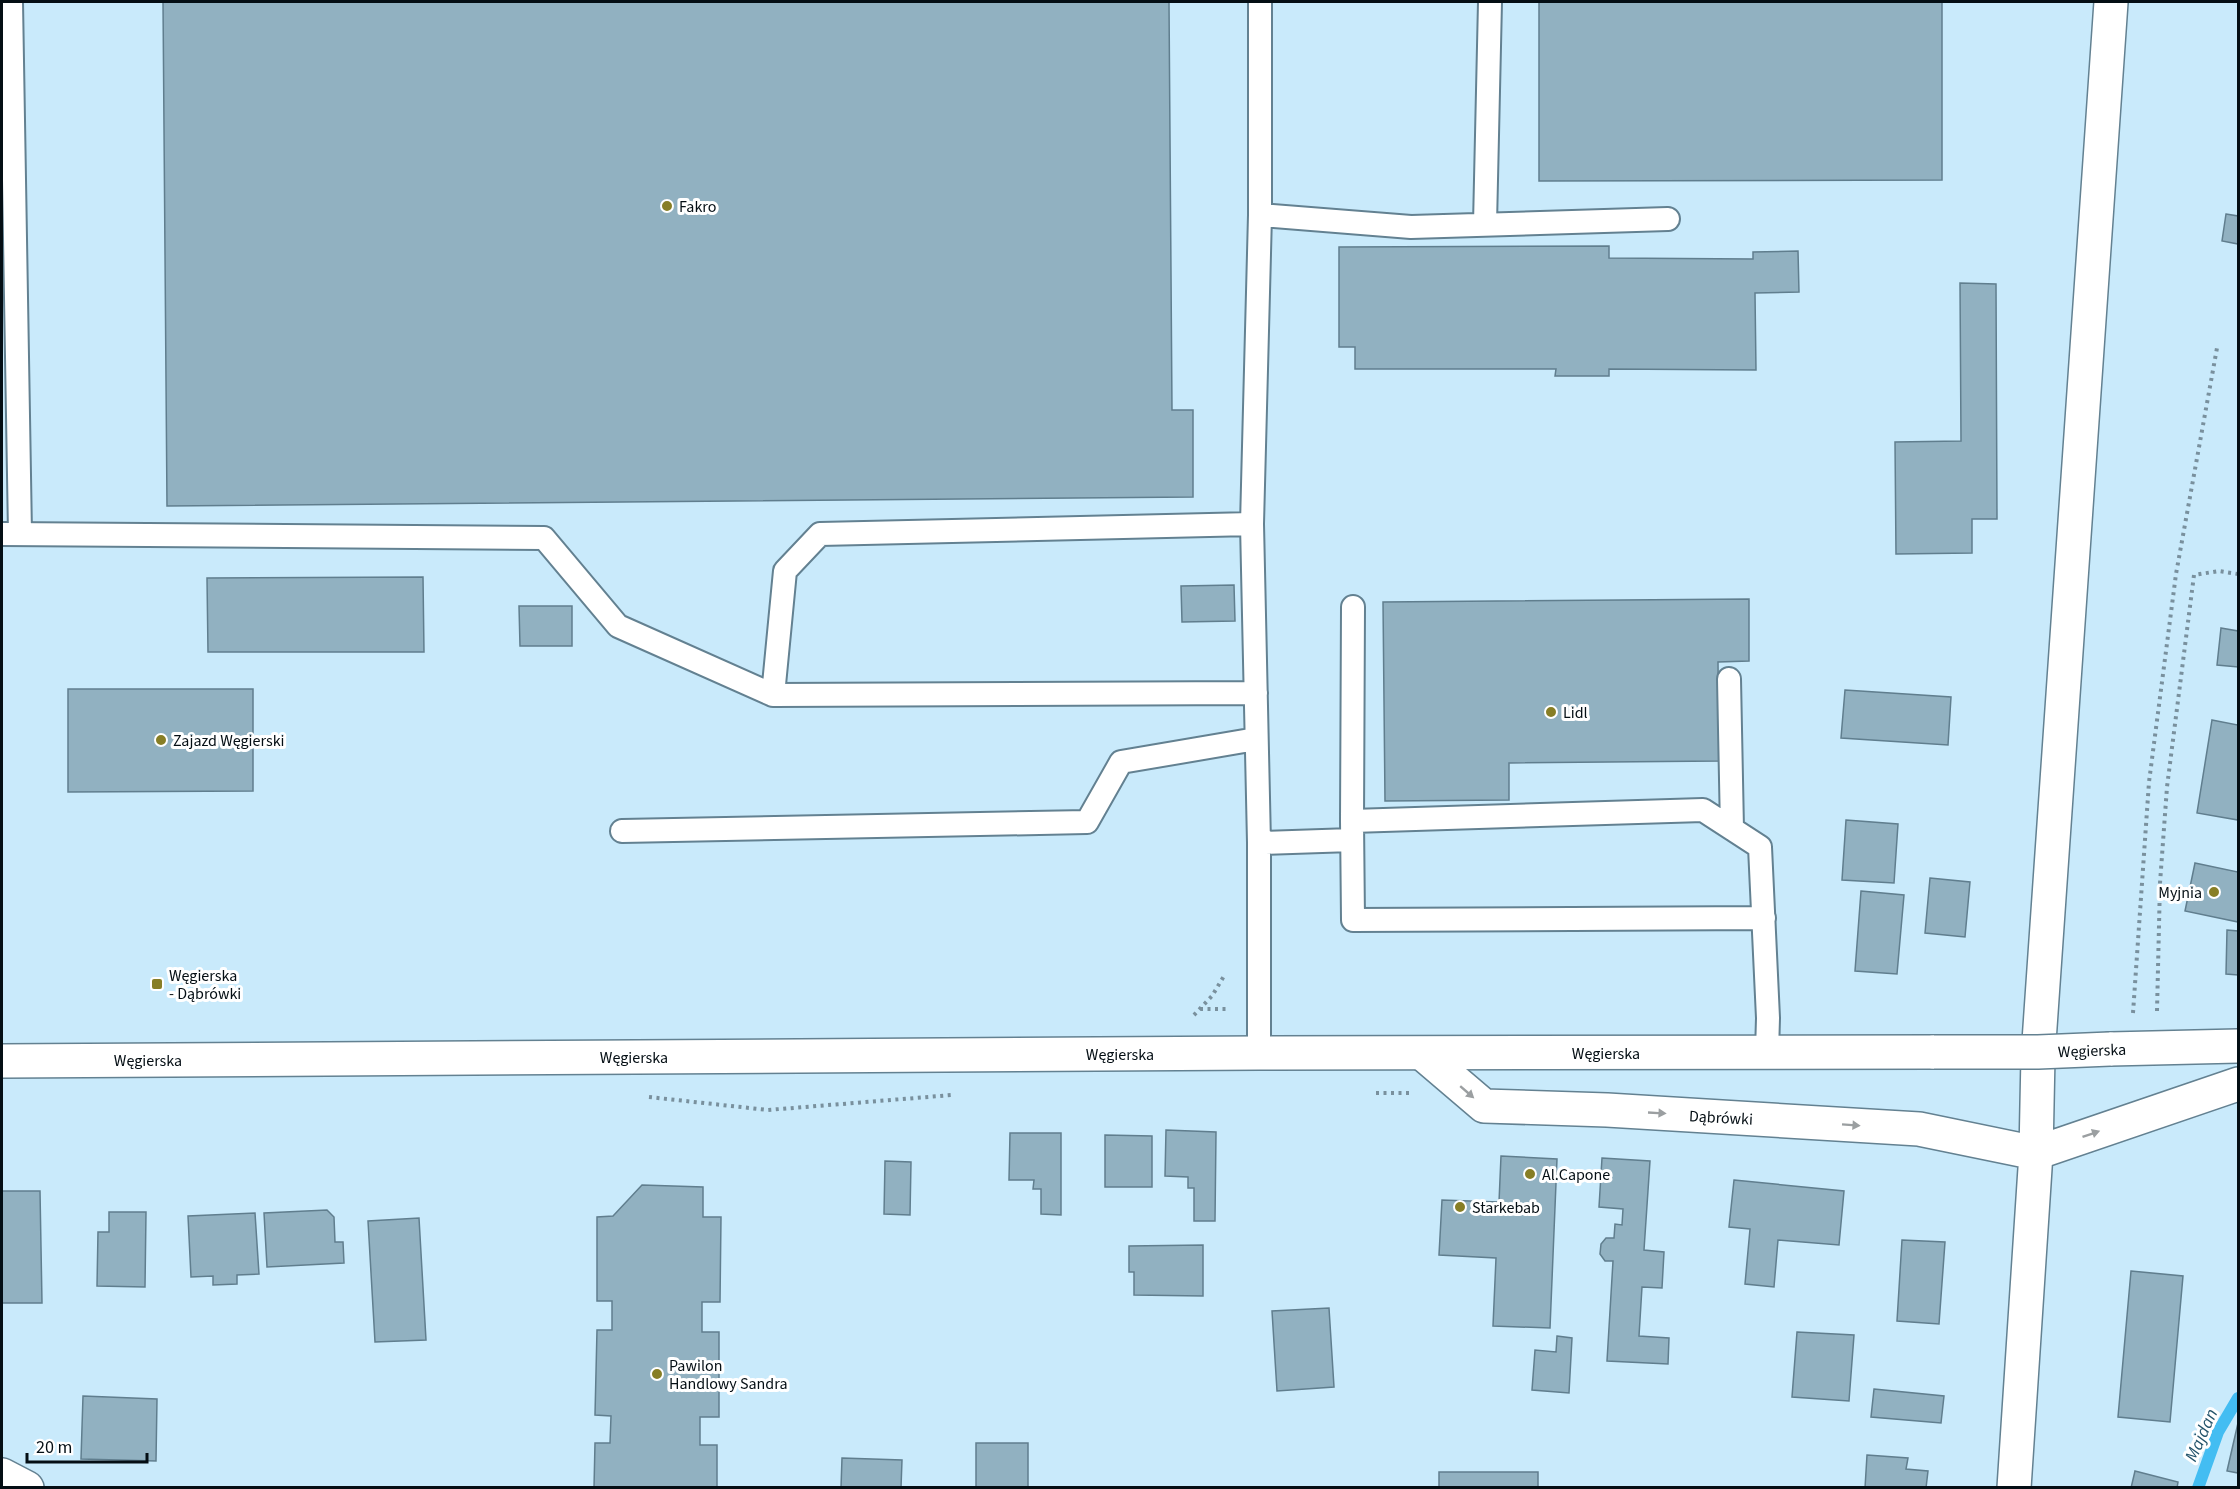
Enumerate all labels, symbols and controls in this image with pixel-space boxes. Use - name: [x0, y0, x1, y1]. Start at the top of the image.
- place label: Fakro: [679, 196, 716, 218]
- marker: Fakro: [660, 199, 674, 213]
- place label: Lidl: [1563, 702, 1588, 724]
- marker: Lidl: [1544, 705, 1558, 719]
- place label: Zajazd Węgierski: [173, 730, 285, 752]
- marker: Zajazd Węgierski: [154, 733, 168, 747]
- place label: Myjnia: [2158, 882, 2202, 904]
- marker: Myjnia: [2207, 885, 2221, 899]
- place label: Węgierska - Dąbrówki: [169, 965, 241, 1005]
- marker: Węgierska - Dąbrówki: [150, 977, 164, 991]
- street label: Węgierska: [2058, 1039, 2127, 1063]
- street label: Węgierska: [1572, 1043, 1640, 1065]
- street label: Węgierska: [1086, 1044, 1154, 1066]
- street label: Węgierska: [600, 1047, 668, 1069]
- street label: Węgierska: [114, 1050, 182, 1072]
- one-way arrow: [1459, 1086, 1475, 1099]
- street label: Dąbrówki: [1688, 1105, 1754, 1131]
- one-way arrow: [1647, 1108, 1666, 1118]
- one-way arrow: [1842, 1120, 1861, 1130]
- one-way arrow: [2082, 1129, 2100, 1138]
- place label: Al.Capone: [1542, 1164, 1610, 1186]
- marker: Al.Capone: [1523, 1167, 1537, 1181]
- place label: Starkebab: [1472, 1197, 1540, 1219]
- marker: Starkebab: [1453, 1200, 1467, 1214]
- place label: Pawilon Handlowy Sandra: [669, 1355, 787, 1395]
- marker: Pawilon Handlowy Sandra: [650, 1367, 664, 1381]
- water label: Majdan: [2179, 1405, 2224, 1466]
- scale bar: [27, 1426, 147, 1464]
- text: 20 m: [36, 1435, 72, 1460]

